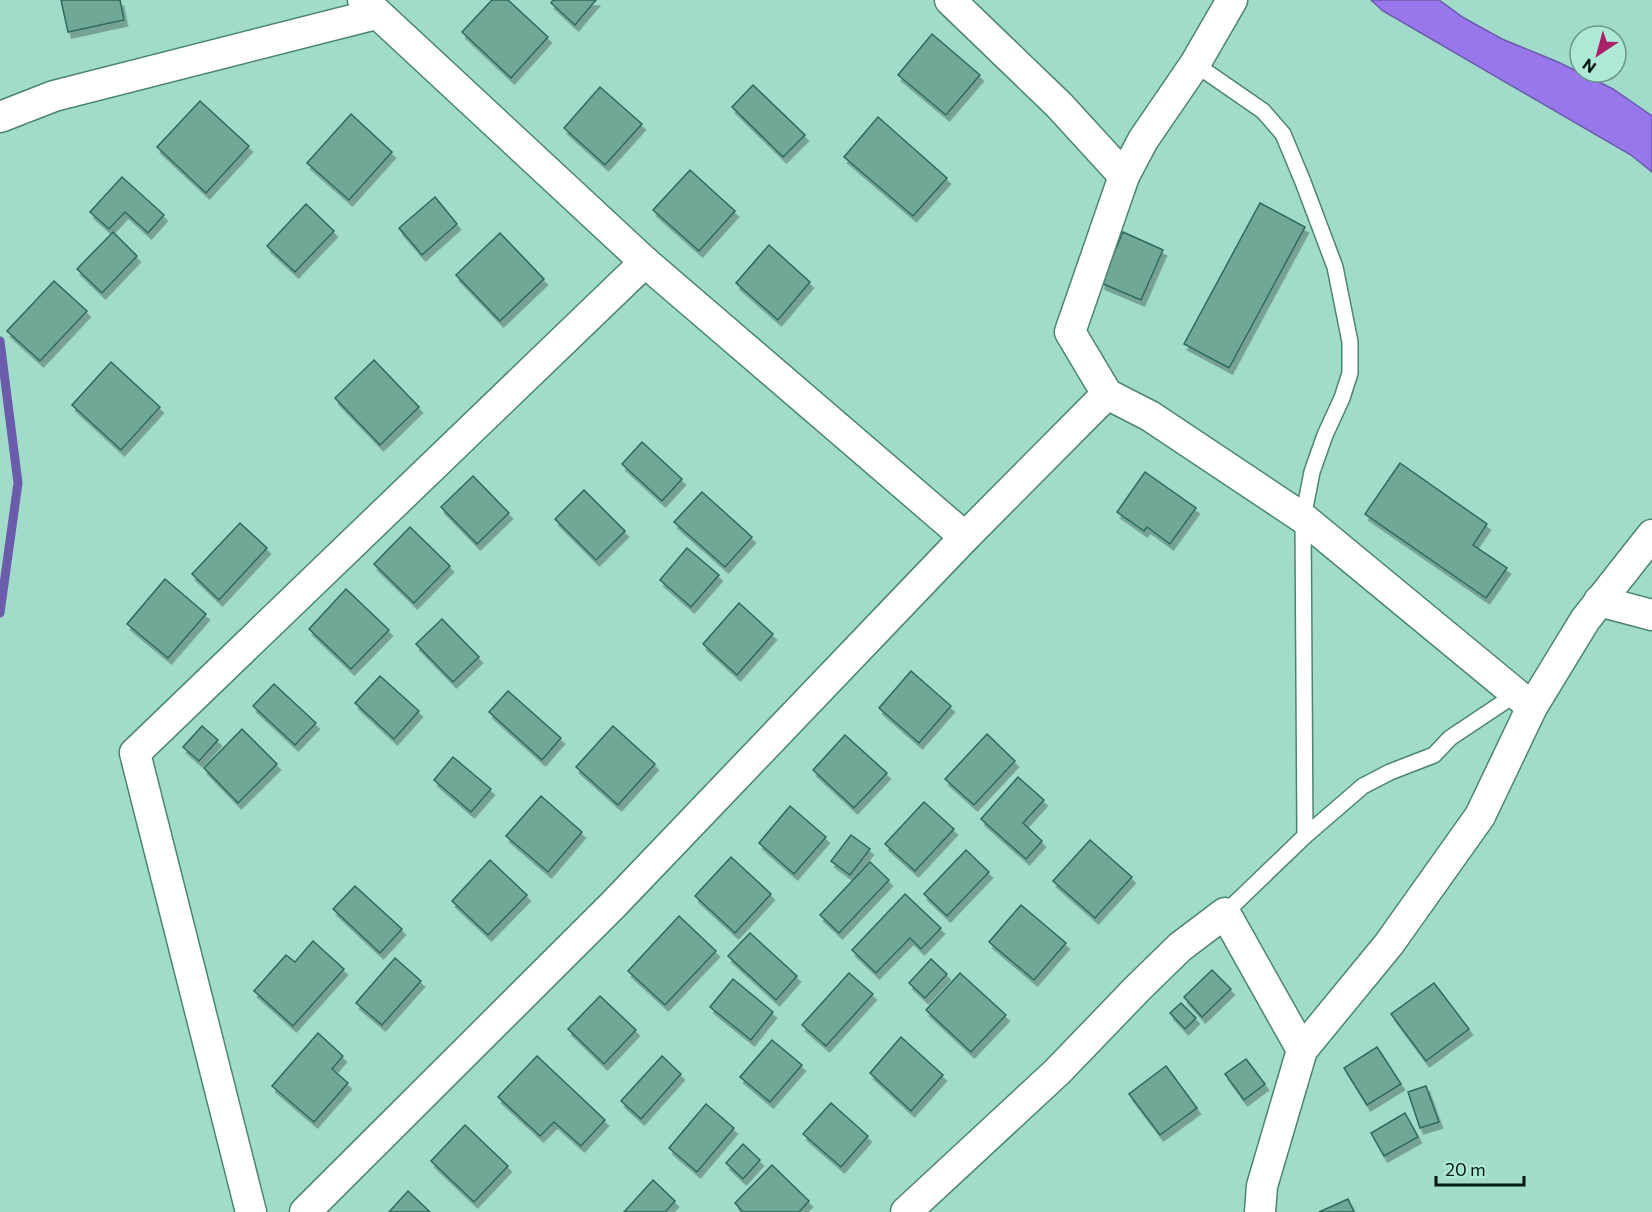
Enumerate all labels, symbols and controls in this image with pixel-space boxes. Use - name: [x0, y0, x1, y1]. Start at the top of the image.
- north arrow: [1568, 24, 1628, 84]
- text: N: [1578, 55, 1599, 78]
- scale bar: [1436, 1149, 1524, 1187]
- text: 20 m: [1445, 1158, 1486, 1180]

